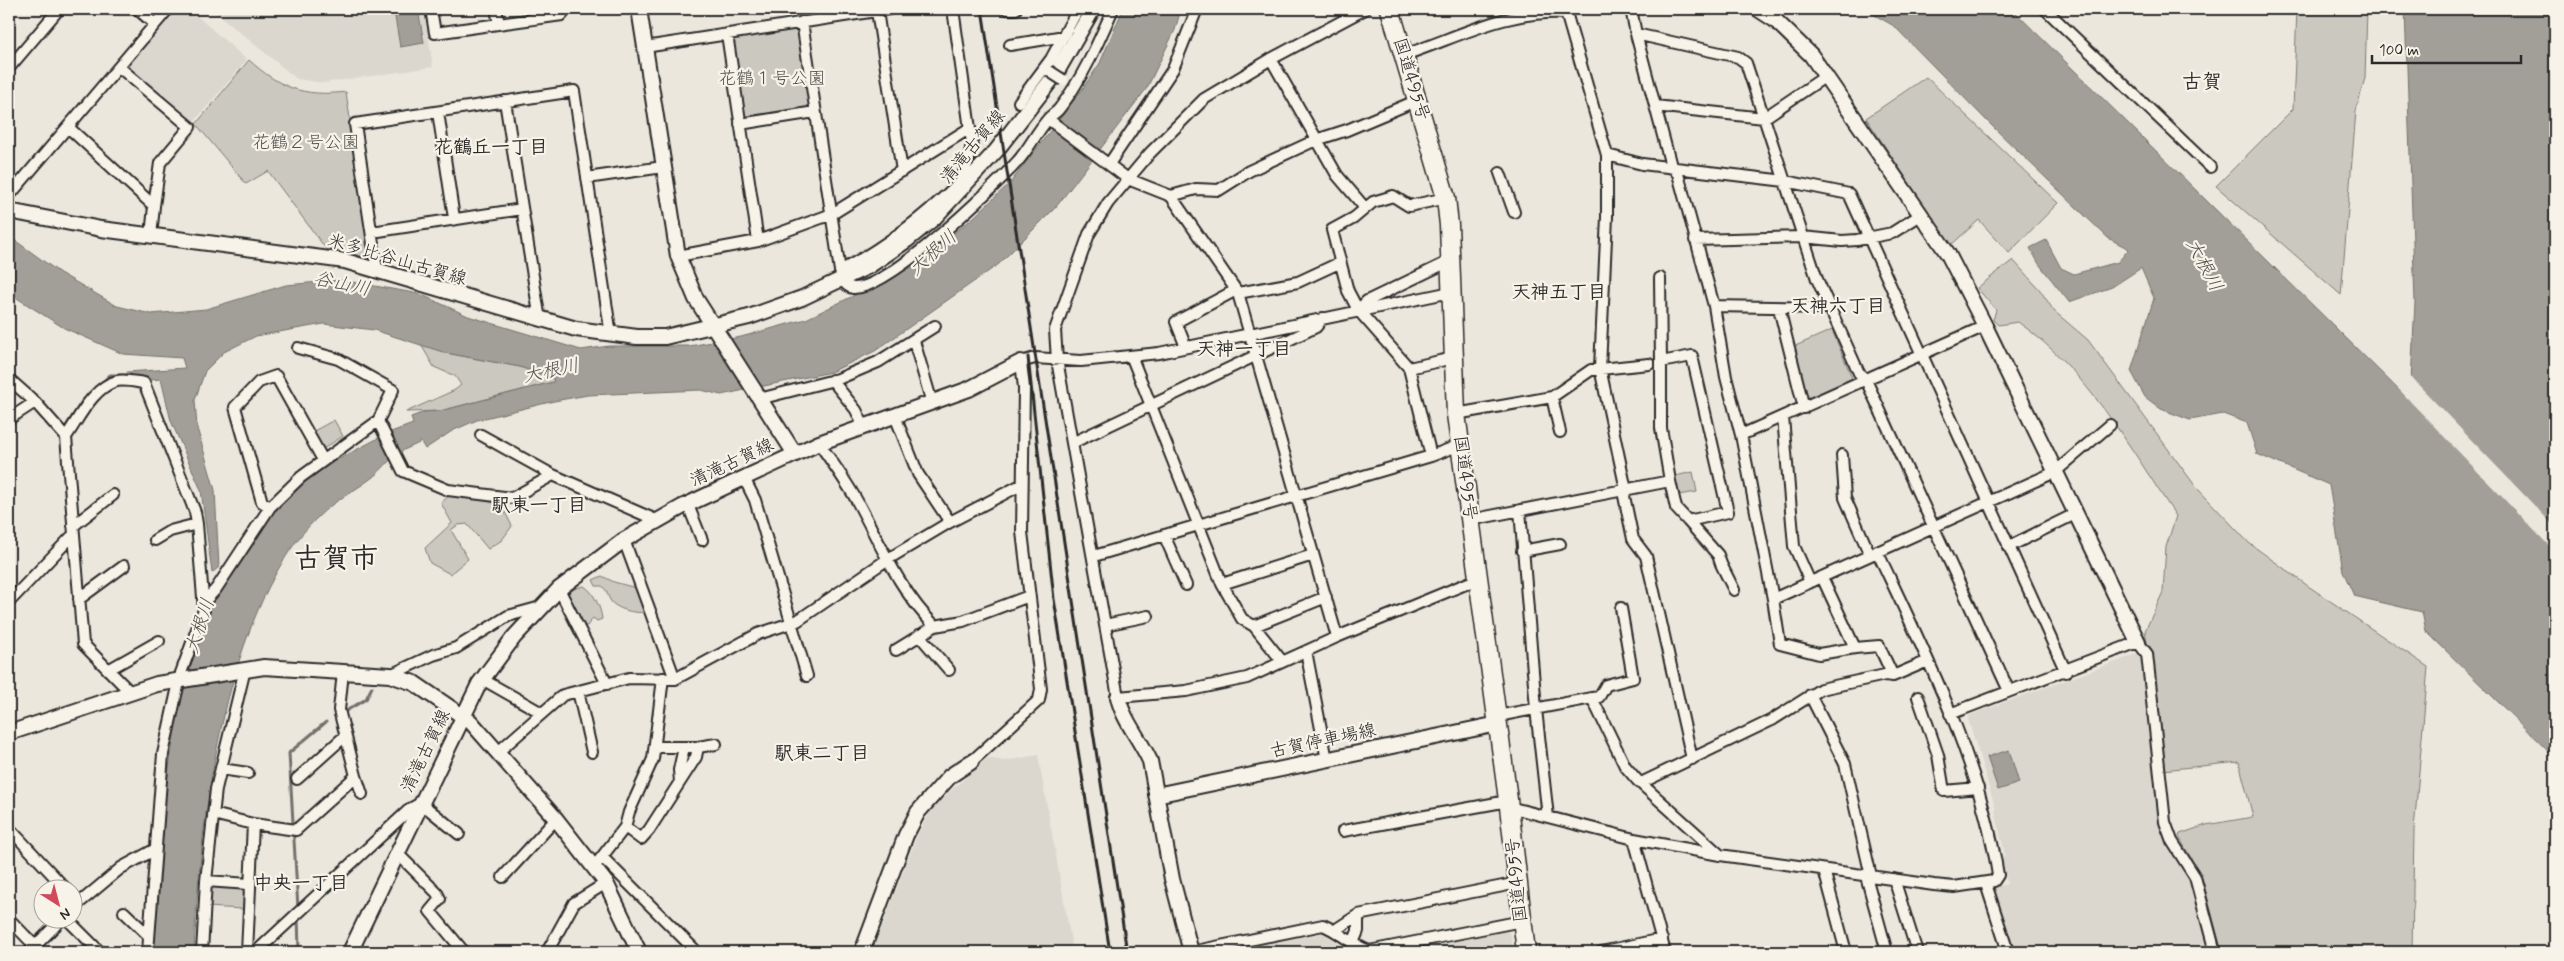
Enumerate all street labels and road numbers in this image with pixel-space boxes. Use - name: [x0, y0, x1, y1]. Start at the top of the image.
- street label: 国道495号: [1387, 35, 1435, 123]
- street label: 清滝古賀線: [935, 105, 1011, 189]
- street label: 米多比谷山古賀線: [324, 229, 470, 291]
- street label: 清滝古賀線: [686, 433, 778, 493]
- street label: 国道495号: [1448, 434, 1482, 522]
- street label: 清滝古賀線: [395, 705, 457, 797]
- street label: 古賀停車場線: [1268, 718, 1378, 764]
- street label: 国道495号: [1501, 836, 1533, 924]

